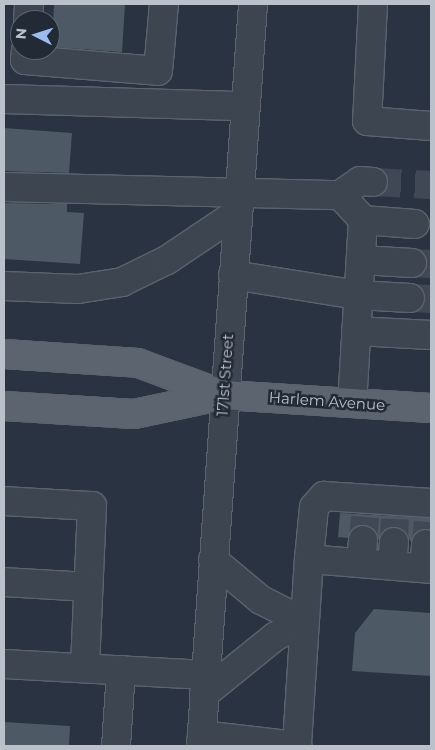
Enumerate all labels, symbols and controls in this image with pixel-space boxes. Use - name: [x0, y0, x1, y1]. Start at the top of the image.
- north arrow: [10, 10, 60, 60]
- text: N: [12, 27, 31, 40]
- street label: 171st Street: [213, 333, 237, 417]
- street label: Harlem Avenue: [268, 388, 386, 414]

